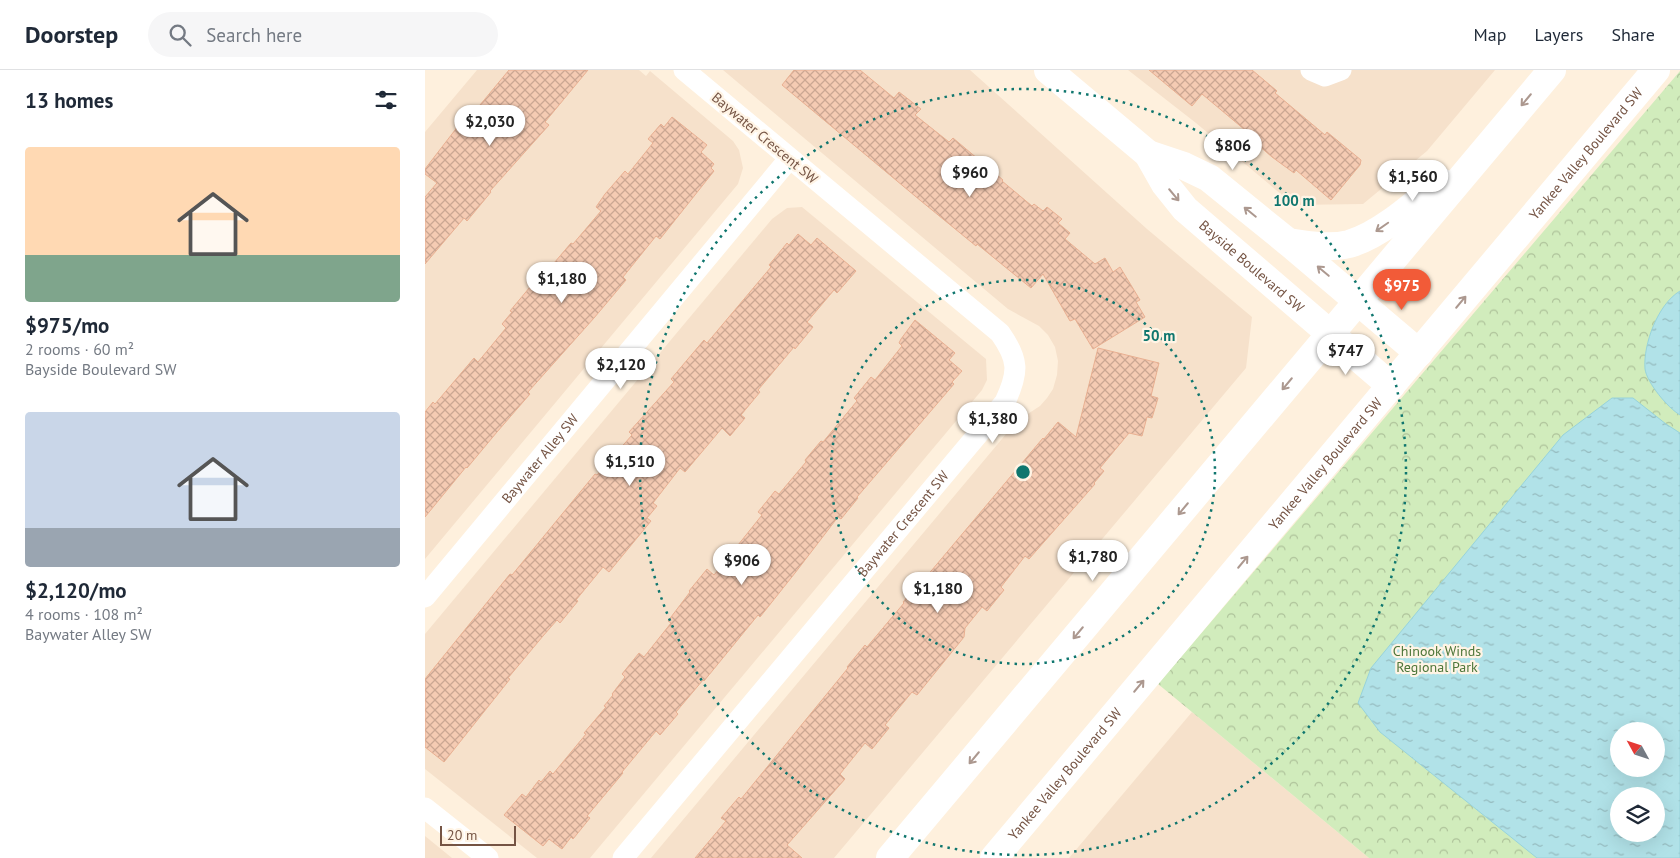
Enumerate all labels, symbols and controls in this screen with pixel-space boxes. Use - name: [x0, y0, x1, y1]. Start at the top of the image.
- search box: [148, 12, 498, 57]
- text: Doorstep: [25, 19, 118, 50]
- icon: search: [166, 21, 194, 49]
- text: Search here: [206, 23, 302, 47]
- text: Map: [1474, 23, 1506, 46]
- text: Layers: [1534, 23, 1583, 46]
- text: Share: [1611, 23, 1655, 46]
- street label: Yankee Valley Boulevard SW: [1525, 83, 1647, 223]
- icon: filters: [372, 86, 400, 114]
- text: 13 homes: [25, 87, 113, 114]
- street label: Baywater Crescent SW: [708, 88, 822, 188]
- one-way arrow: [1521, 93, 1532, 106]
- pin: $2,030: [449, 104, 531, 147]
- text: $2,030: [465, 111, 515, 131]
- pin: $806: [1203, 128, 1263, 171]
- text: $806: [1215, 135, 1251, 155]
- pin: $960: [940, 156, 1000, 198]
- pin: $1,560: [1372, 160, 1454, 202]
- text: $960: [952, 162, 988, 182]
- text: $1,560: [1388, 166, 1438, 186]
- icon: home: [168, 179, 258, 269]
- one-way arrow: [1168, 188, 1179, 201]
- text: 100 m: [1273, 191, 1315, 210]
- one-way arrow: [1244, 206, 1257, 217]
- street label: Bayside Boulevard SW: [1195, 216, 1308, 317]
- one-way arrow: [1375, 222, 1389, 232]
- pin: $1,180: [521, 262, 603, 304]
- one-way arrow: [1316, 266, 1329, 277]
- text: $1,180: [537, 268, 587, 288]
- pin: $975: [1372, 268, 1432, 311]
- text: $975: [1384, 275, 1420, 295]
- one-way arrow: [1456, 296, 1467, 309]
- text: $975/mo: [25, 312, 109, 339]
- text: 50 m: [1143, 326, 1175, 345]
- pin: $747: [1316, 334, 1376, 376]
- text: 2 rooms · 60 m²: [25, 339, 134, 359]
- text: $747: [1328, 340, 1364, 360]
- pin: $2,120: [580, 348, 662, 390]
- text: $2,120: [596, 354, 646, 374]
- text: Bayside Boulevard SW: [25, 359, 176, 379]
- one-way arrow: [1281, 378, 1293, 391]
- street label: Yankee Valley Boulevard SW: [1265, 394, 1386, 534]
- pin: $1,380: [952, 402, 1034, 444]
- text: $1,380: [968, 408, 1018, 428]
- street label: Baywater Alley SW: [498, 410, 583, 507]
- icon: home: [168, 444, 258, 534]
- pin: $1,510: [589, 444, 671, 487]
- text: $1,510: [605, 451, 655, 471]
- centre of rings: [1014, 463, 1032, 481]
- street label: Baywater Crescent SW: [853, 467, 953, 581]
- one-way arrow: [1177, 502, 1188, 515]
- pin: $1,780: [1052, 540, 1134, 582]
- pin: $906: [712, 544, 772, 586]
- text: $1,780: [1068, 546, 1118, 566]
- text: $906: [724, 550, 760, 570]
- one-way arrow: [1238, 556, 1249, 569]
- pin: $1,180: [897, 572, 979, 614]
- text: $2,120/mo: [25, 577, 127, 604]
- text: $1,180: [913, 578, 963, 598]
- text: 4 rooms · 108 m²: [25, 604, 143, 624]
- text: Baywater Alley SW: [25, 624, 151, 644]
- one-way arrow: [1073, 626, 1084, 639]
- park label: Chinook Winds Regional Park: [1393, 642, 1481, 676]
- one-way arrow: [1133, 680, 1144, 693]
- street label: Yankee Valley Boulevard SW: [1004, 704, 1126, 844]
- north arrow: [1610, 722, 1665, 778]
- map controls: [1610, 722, 1665, 842]
- one-way arrow: [968, 751, 979, 764]
- button: layers: [1610, 787, 1665, 842]
- scale bar: [440, 823, 516, 846]
- text: 20 m: [447, 826, 477, 844]

